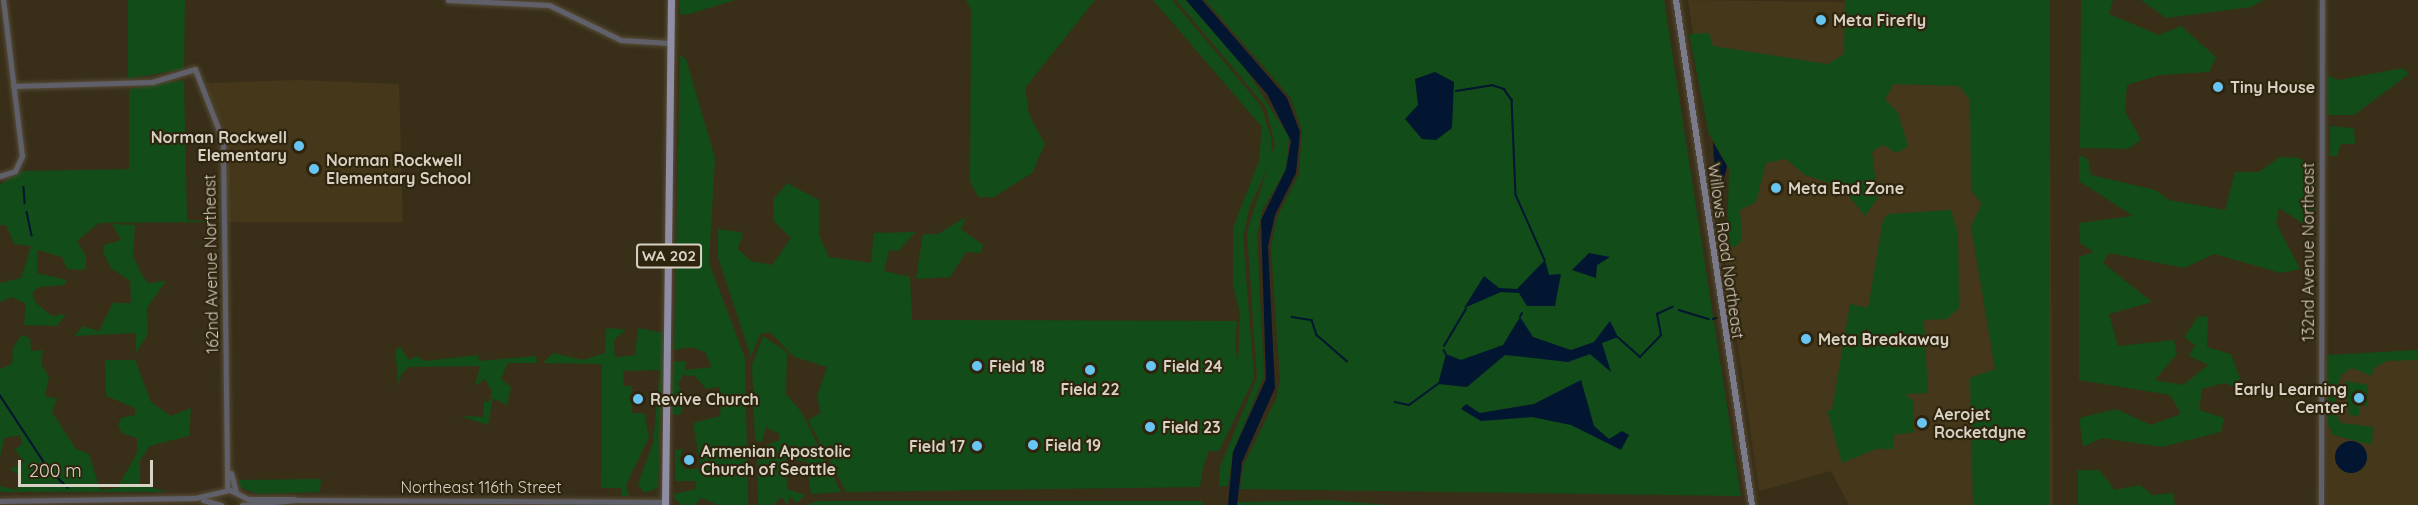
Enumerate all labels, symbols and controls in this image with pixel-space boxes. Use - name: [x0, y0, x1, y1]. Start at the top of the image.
- place label: Meta Firefly: [1833, 10, 1926, 30]
- marker: Meta Firefly: [1814, 13, 1828, 27]
- place label: Tiny House: [2230, 77, 2315, 97]
- marker: Tiny House: [2211, 80, 2225, 94]
- place label: Norman Rockwell Elementary: [151, 127, 287, 165]
- marker: Norman Rockwell Elementary: [292, 139, 306, 153]
- place label: Norman Rockwell Elementary School: [326, 150, 471, 188]
- marker: Norman Rockwell Elementary School: [307, 162, 321, 176]
- street label: Willows Road Northeast: [1704, 162, 1748, 340]
- street label: 132nd Avenue Northeast: [2298, 162, 2318, 342]
- street label: 162nd Avenue Northeast: [200, 174, 222, 354]
- place label: Meta End Zone: [1788, 178, 1904, 198]
- marker: Meta End Zone: [1769, 181, 1783, 195]
- road number: WA 202: [636, 244, 702, 268]
- place label: Meta Breakaway: [1818, 329, 1949, 349]
- marker: Meta Breakaway: [1799, 332, 1813, 346]
- place label: Field 18: [989, 356, 1045, 376]
- place label: Field 24: [1163, 356, 1222, 376]
- marker: Field 18: [970, 359, 984, 373]
- marker: Field 24: [1144, 359, 1158, 373]
- marker: Field 22: [1083, 363, 1097, 377]
- place label: Field 22: [1060, 379, 1120, 399]
- place label: Early Learning Center: [2234, 379, 2347, 417]
- place label: Revive Church: [650, 389, 759, 409]
- marker: Early Learning Center: [2352, 391, 2366, 405]
- marker: Revive Church: [631, 392, 645, 406]
- place label: Aerojet Rocketdyne: [1934, 404, 2026, 442]
- marker: Aerojet Rocketdyne: [1915, 416, 1929, 430]
- place label: Field 23: [1162, 417, 1221, 437]
- marker: Field 23: [1143, 420, 1157, 434]
- place label: Field 19: [1045, 435, 1101, 455]
- place label: Field 17: [909, 436, 965, 456]
- marker: Field 19: [1026, 438, 1040, 452]
- marker: Field 17: [970, 439, 984, 453]
- place label: Armenian Apostolic Church of Seattle: [701, 441, 851, 479]
- scale bar: [21, 448, 156, 486]
- marker: Armenian Apostolic Church of Seattle: [682, 453, 696, 467]
- text: 200 m: [29, 459, 82, 482]
- street label: Northeast 116th Street: [400, 477, 562, 497]

